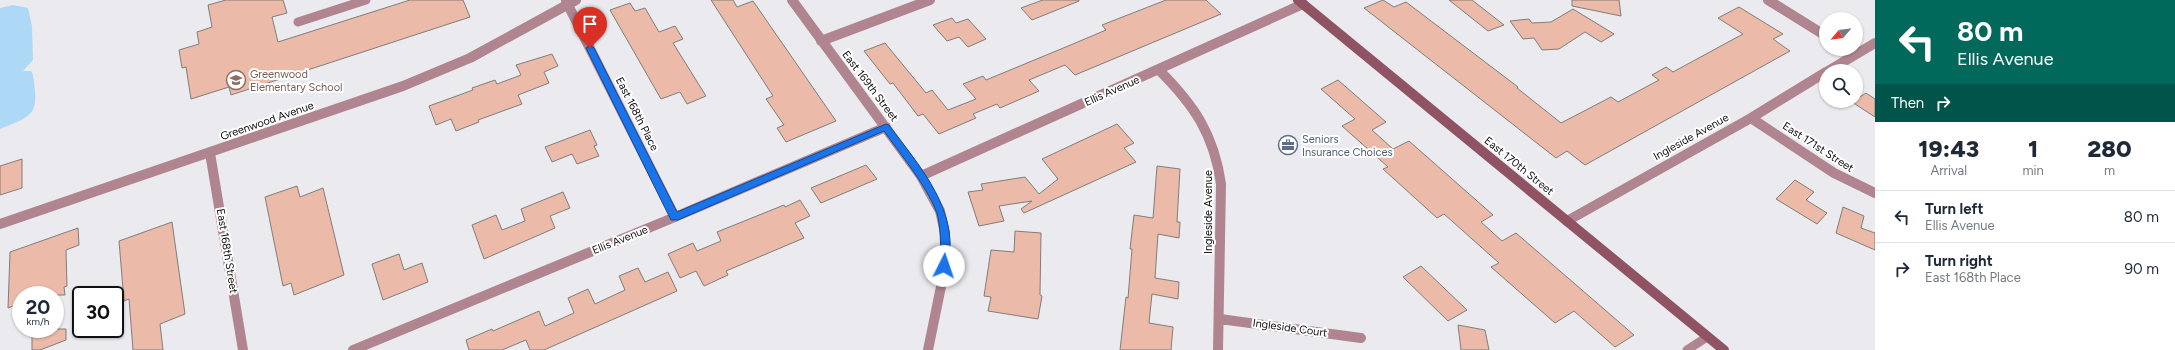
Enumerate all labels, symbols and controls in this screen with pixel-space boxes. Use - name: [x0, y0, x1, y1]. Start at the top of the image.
- pin: [573, 7.0, 607, 48]
- north arrow: [1819, 12, 1863, 56]
- map controls: [1819, 12, 1863, 108]
- icon: arrive: [579, 13, 601, 35]
- text: 80 m: [1957, 14, 2023, 48]
- icon: left: [1891, 16, 1943, 68]
- street label: East 169th Street: [839, 48, 901, 124]
- text: Ellis Avenue: [1957, 48, 2053, 70]
- button: search: [1819, 64, 1863, 108]
- place label: Greenwood Elementary School: [250, 68, 342, 94]
- school or university icon: Greenwood Elementary School: [225, 69, 247, 91]
- street label: Ellis Avenue: [1082, 73, 1142, 109]
- street label: East 168th Place: [613, 75, 661, 153]
- icon: right: [1932, 92, 1954, 114]
- text: Then: [1891, 94, 1924, 112]
- street label: Greenwood Avenue: [219, 99, 315, 143]
- street label: Ingleside Avenue: [1651, 111, 1731, 163]
- street label: East 171st Street: [1780, 119, 1856, 175]
- place label: Seniors Insurance Choices: [1302, 133, 1393, 159]
- office icon: Seniors Insurance Choices: [1277, 134, 1299, 156]
- street label: East 170th Street: [1482, 134, 1556, 198]
- text: 19:43: [1918, 134, 1979, 163]
- text: 1: [2028, 134, 2038, 163]
- text: 280: [2087, 134, 2132, 163]
- text: Arrival: [1930, 163, 1967, 178]
- text: min: [2023, 163, 2044, 178]
- text: m: [2104, 163, 2115, 178]
- street label: Ingleside Avenue: [1202, 170, 1215, 254]
- text: Turn left: [1925, 200, 1983, 218]
- icon: left: [1891, 206, 1913, 228]
- street label: East 168th Street: [214, 208, 240, 294]
- text: 80 m: [2124, 208, 2159, 226]
- text: Ellis Avenue: [1925, 218, 1995, 233]
- street label: Ellis Avenue: [590, 223, 650, 257]
- position arrow: [923, 245, 965, 287]
- text: Turn right: [1925, 252, 1993, 270]
- icon: right: [1891, 258, 1913, 280]
- text: 90 m: [2124, 260, 2159, 278]
- text: East 168th Place: [1925, 270, 2021, 285]
- speed limit sign: 30: [72, 286, 124, 338]
- text: 20: [26, 295, 50, 319]
- text: km/h: [27, 315, 49, 328]
- street label: Ingleside Court: [1252, 316, 1328, 340]

